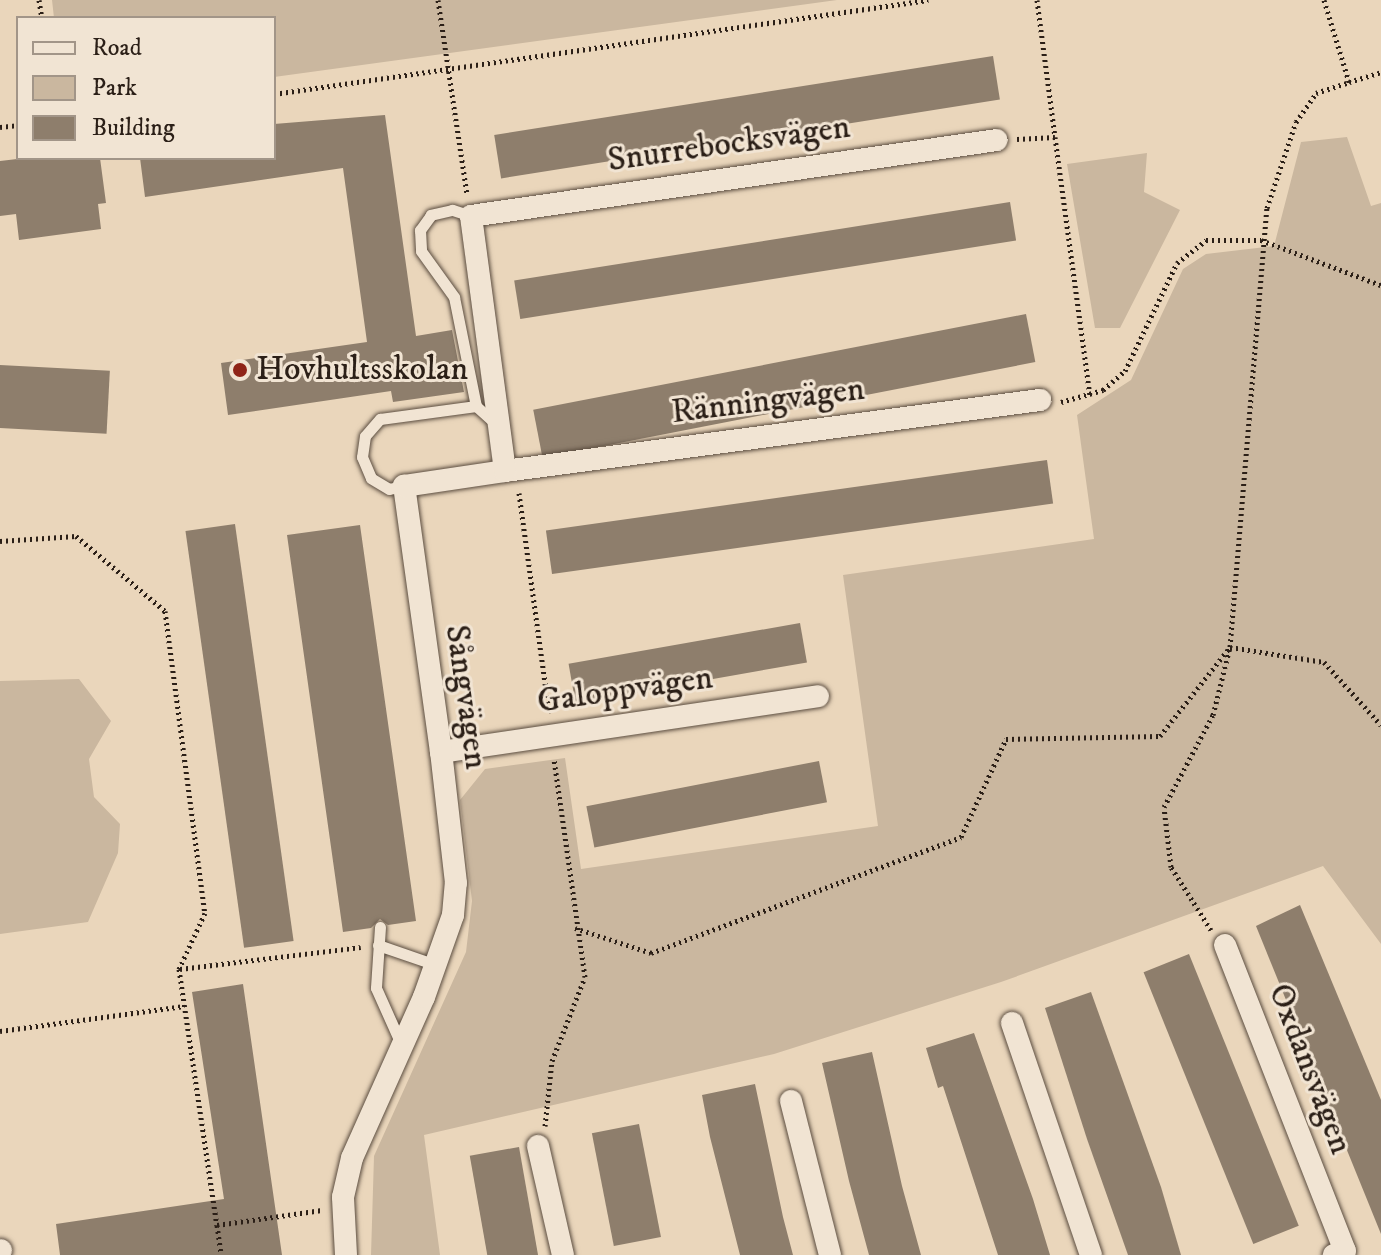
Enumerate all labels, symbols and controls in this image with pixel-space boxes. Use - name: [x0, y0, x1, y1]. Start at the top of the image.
- legend: [16, 16, 276, 160]
- text: Road: [92, 33, 142, 63]
- text: Park: [92, 73, 137, 103]
- street label: Snurrebocksvägen: [605, 107, 853, 181]
- text: Building: [92, 113, 175, 143]
- place label: Hovhultsskolan: [256, 350, 468, 390]
- marker: Hovhultsskolan: [231, 361, 249, 379]
- street label: Ränningvägen: [669, 369, 867, 433]
- street label: Sångvägen: [436, 622, 496, 772]
- street label: Galoppvägen: [535, 657, 715, 723]
- street label: Oxdansvägen: [1259, 978, 1361, 1160]

